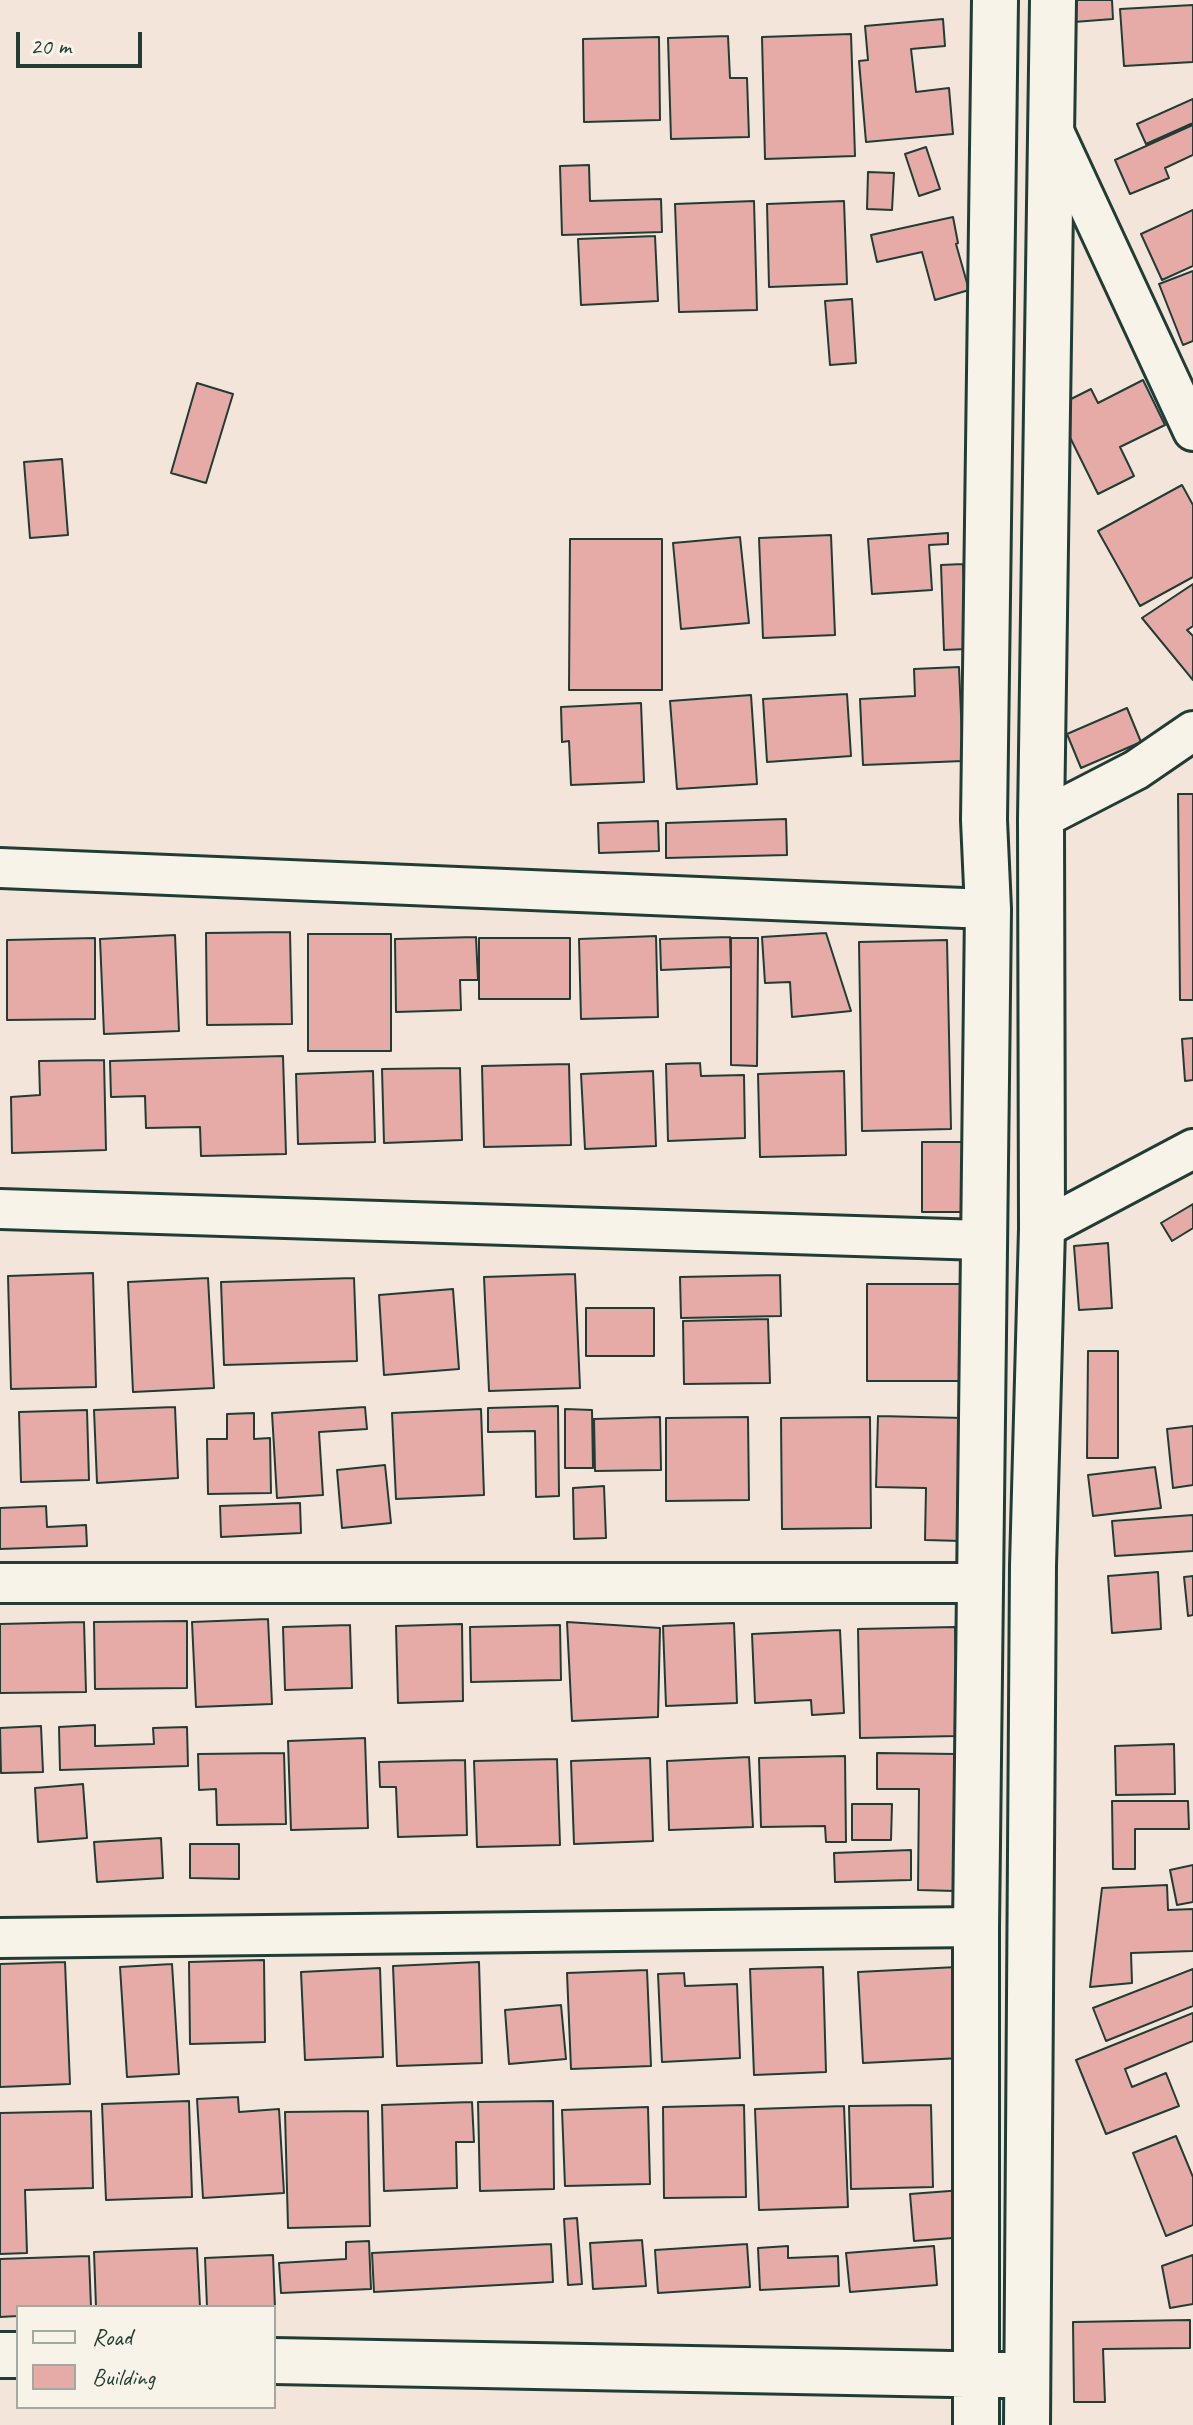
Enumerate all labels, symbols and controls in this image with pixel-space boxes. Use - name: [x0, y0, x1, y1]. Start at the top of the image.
- scale bar: [20, 16, 146, 66]
- text: 20 m: [30, 31, 71, 61]
- legend: [16, 2305, 276, 2409]
- text: Road: [92, 2322, 132, 2352]
- text: Building: [92, 2362, 155, 2392]

